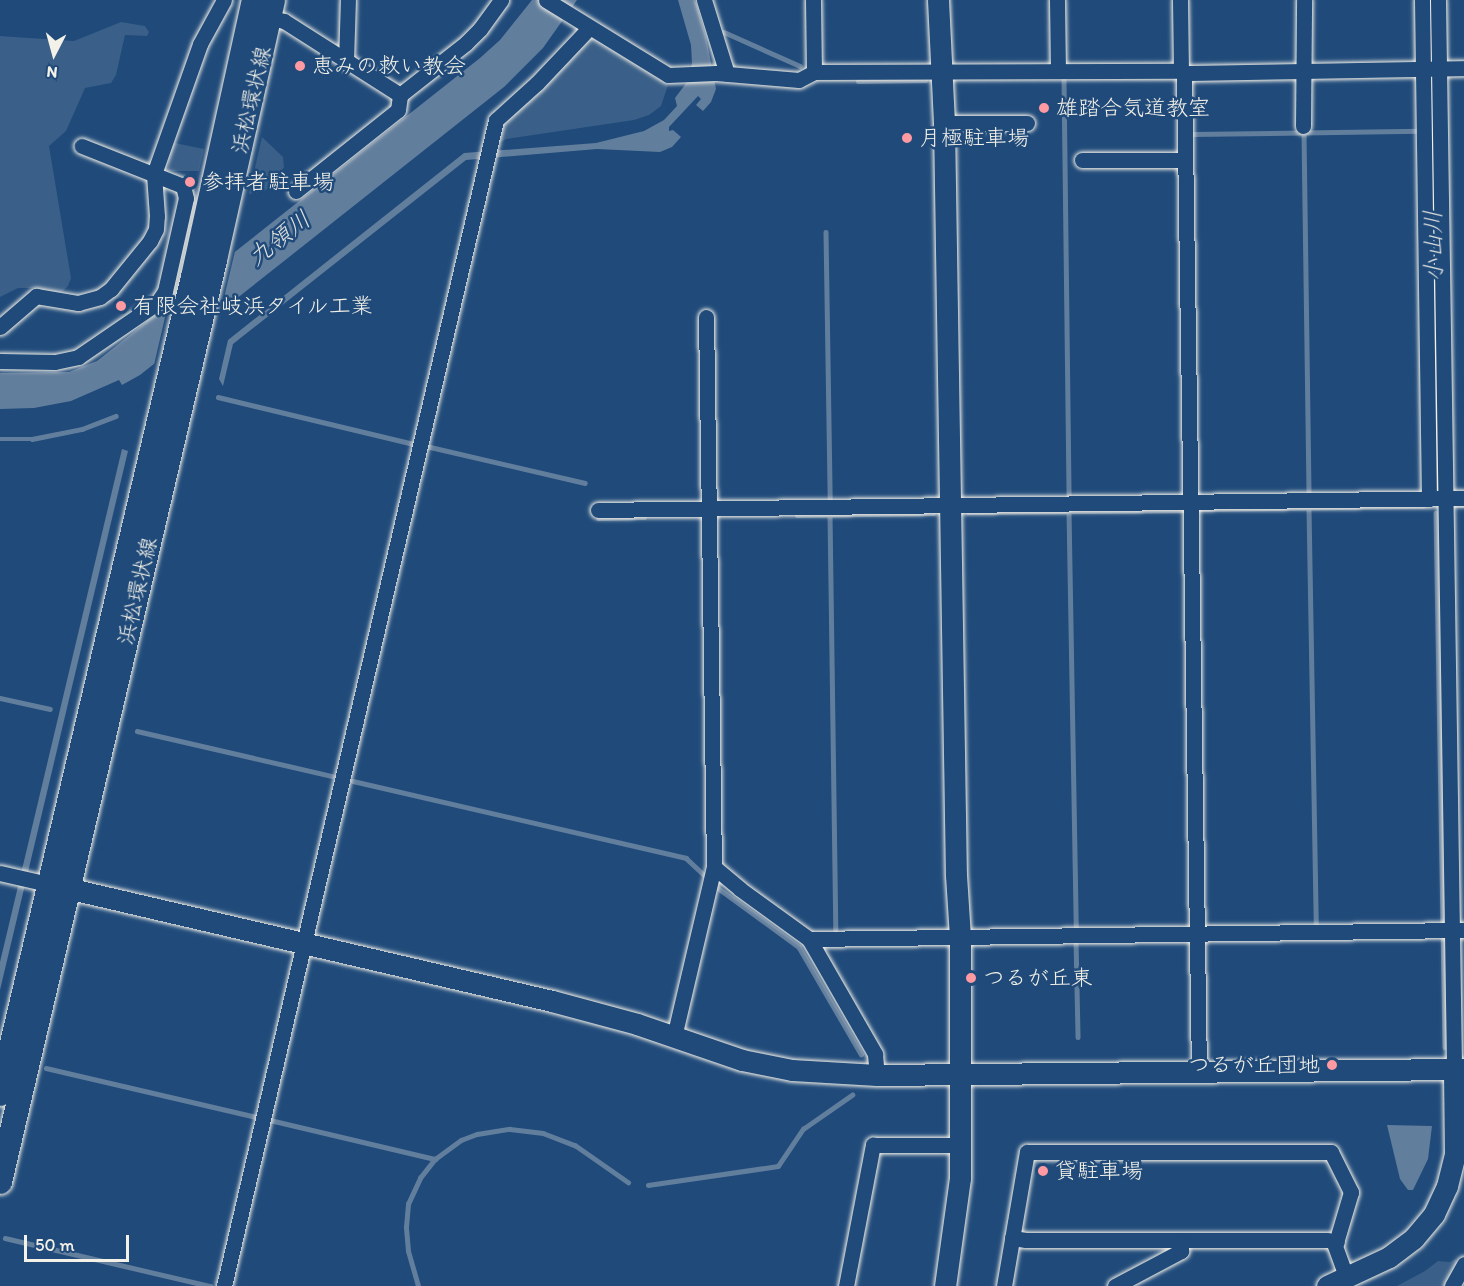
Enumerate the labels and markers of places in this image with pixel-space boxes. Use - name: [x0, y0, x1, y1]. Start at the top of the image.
- place label: 恵みの救い教会: [312, 53, 466, 79]
- marker: 恵みの救い教会: [293, 59, 307, 73]
- place label: 雄踏合気道教室: [1056, 95, 1210, 121]
- marker: 雄踏合気道教室: [1037, 101, 1051, 115]
- place label: 月極駐車場: [919, 125, 1029, 151]
- marker: 月極駐車場: [900, 131, 914, 145]
- place label: 参拝者駐車場: [202, 169, 334, 195]
- marker: 参拝者駐車場: [183, 175, 197, 189]
- place label: 有限会社岐浜タイル工業: [133, 293, 375, 319]
- marker: 有限会社岐浜タイル工業: [114, 299, 128, 313]
- place label: つるが丘東: [983, 965, 1093, 991]
- marker: つるが丘東: [964, 971, 978, 985]
- place label: つるが丘団地: [1188, 1052, 1320, 1078]
- marker: つるが丘団地: [1325, 1058, 1339, 1072]
- place label: 貸駐車場: [1055, 1158, 1143, 1184]
- marker: 貸駐車場: [1036, 1164, 1050, 1178]

